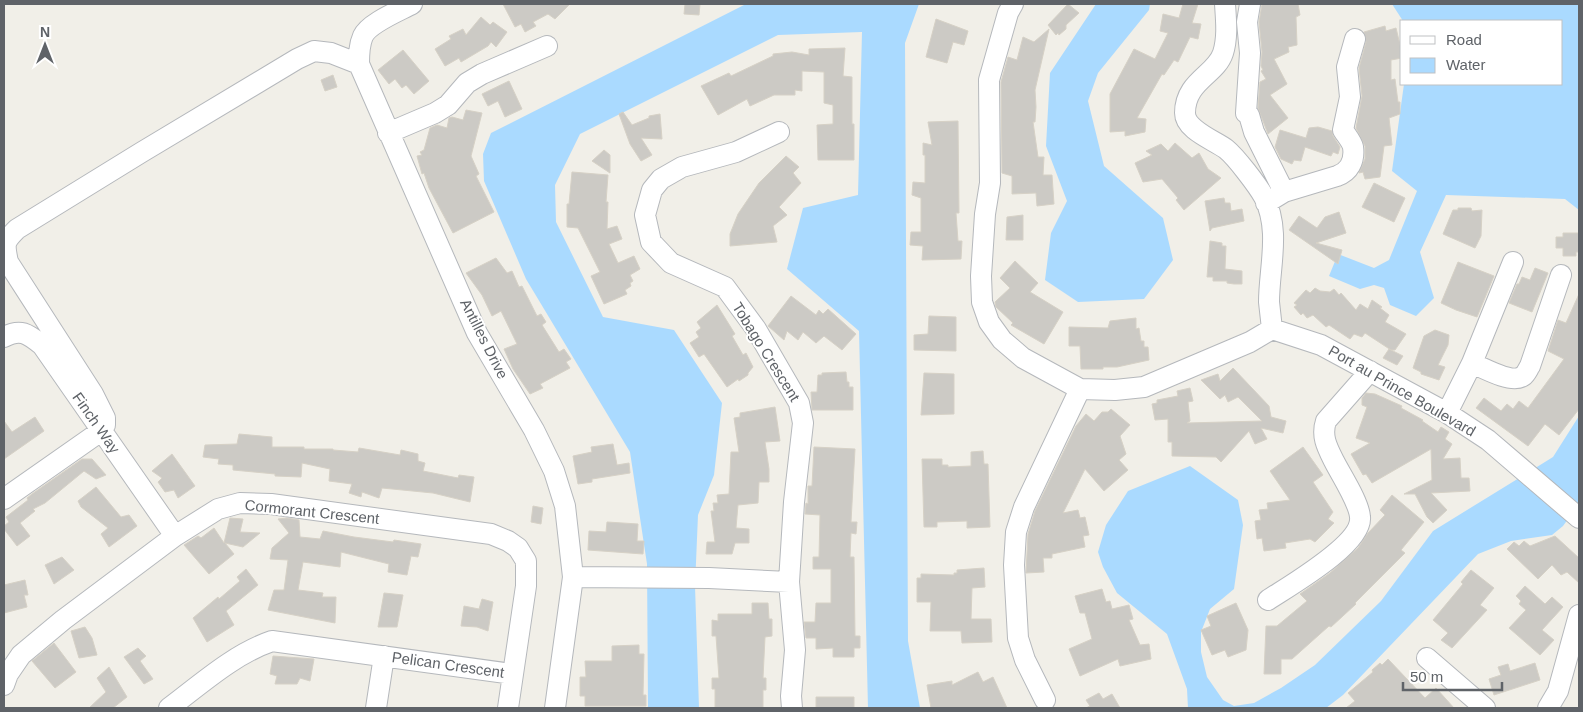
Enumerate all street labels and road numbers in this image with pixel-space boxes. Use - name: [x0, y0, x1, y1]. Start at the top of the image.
- street label: Antilles Drive: [457, 296, 512, 382]
- street label: Tobago Crescent: [729, 299, 804, 405]
- street label: Port au Prince Boulevard: [1326, 342, 1479, 440]
- street label: Finch Way: [69, 389, 124, 457]
- street label: Cormorant Crescent: [244, 496, 381, 527]
- street label: Pelican Crescent: [391, 648, 506, 681]

